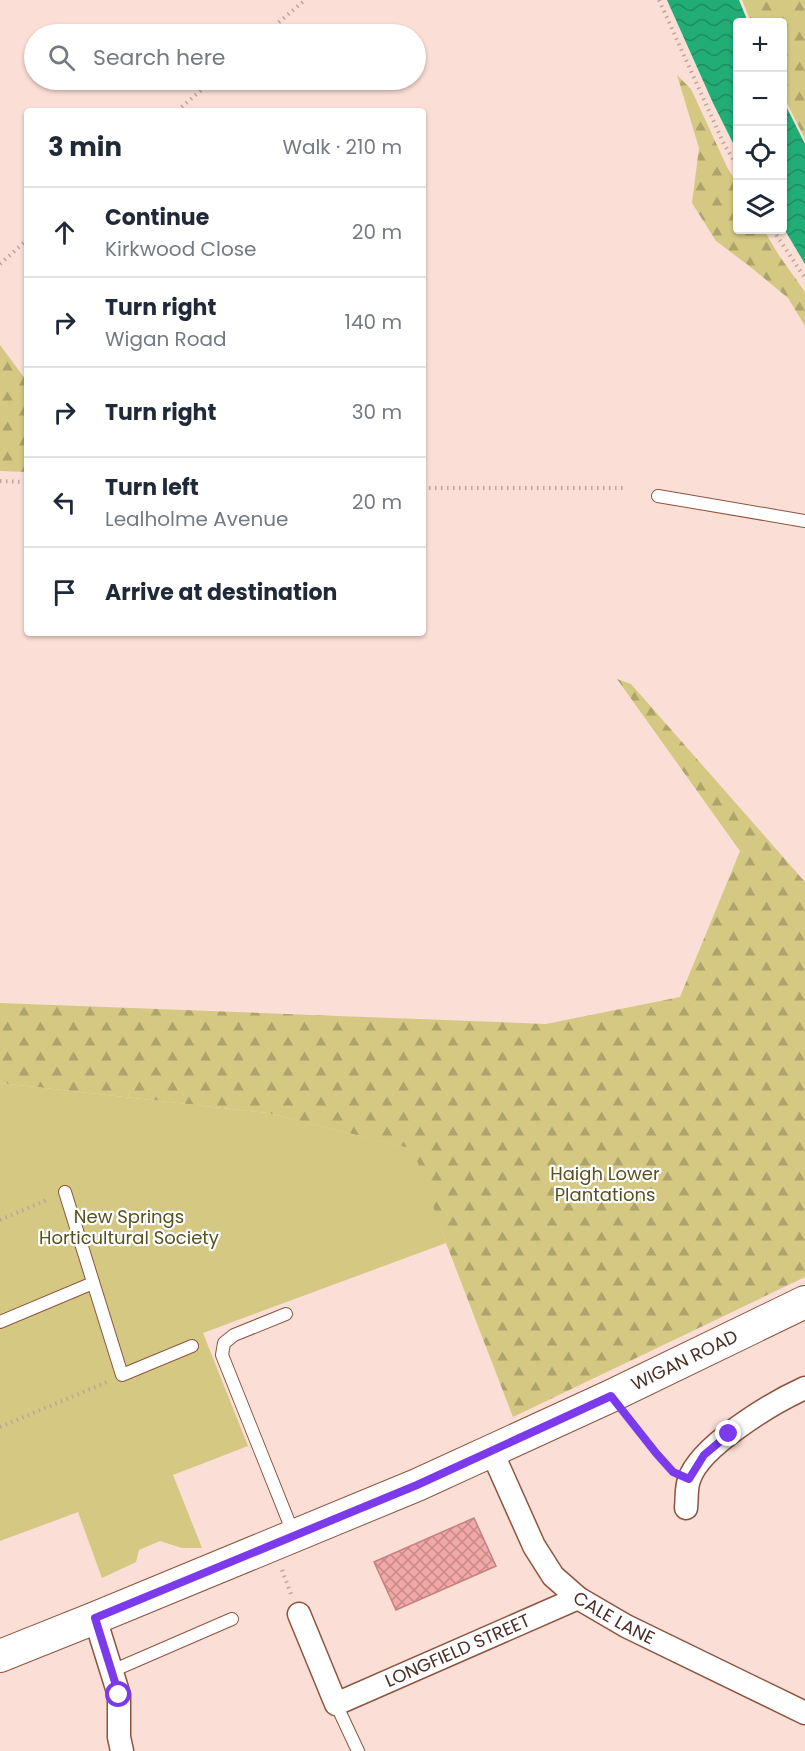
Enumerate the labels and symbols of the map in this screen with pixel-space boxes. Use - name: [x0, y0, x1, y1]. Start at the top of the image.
- park label: Haigh Lower Plantations: [550, 1161, 660, 1207]
- park label: New Springs Horticultural Society: [39, 1204, 219, 1250]
- street label: WIGAN ROAD: [627, 1323, 742, 1396]
- route end: [715, 1420, 741, 1446]
- street label: CALE LANE: [569, 1585, 659, 1650]
- street label: LONGFIELD STREET: [381, 1607, 534, 1693]
- route start: [105, 1681, 131, 1707]

